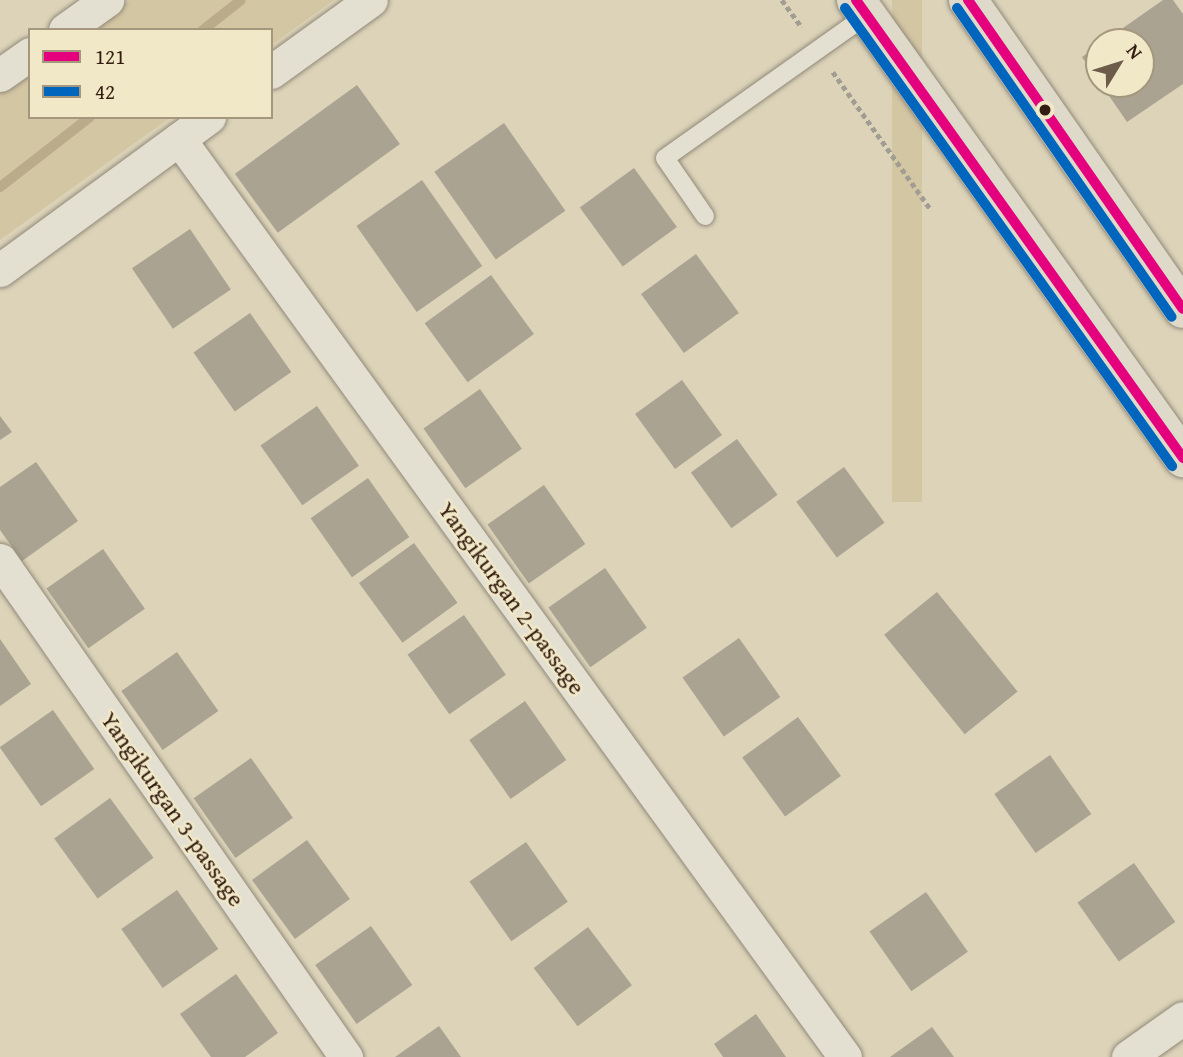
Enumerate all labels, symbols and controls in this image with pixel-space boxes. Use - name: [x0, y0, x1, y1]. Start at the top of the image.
- legend: [28, 28, 273, 119]
- north arrow: [1085, 28, 1155, 98]
- text: N: [1120, 38, 1150, 65]
- text: 121: [95, 41, 125, 72]
- text: 42: [95, 76, 115, 107]
- unlabelled marker: [1038, 103, 1052, 117]
- street label: Yangikurgan 2-passage: [432, 496, 592, 700]
- street label: Yangikurgan 3-passage: [95, 706, 251, 912]

